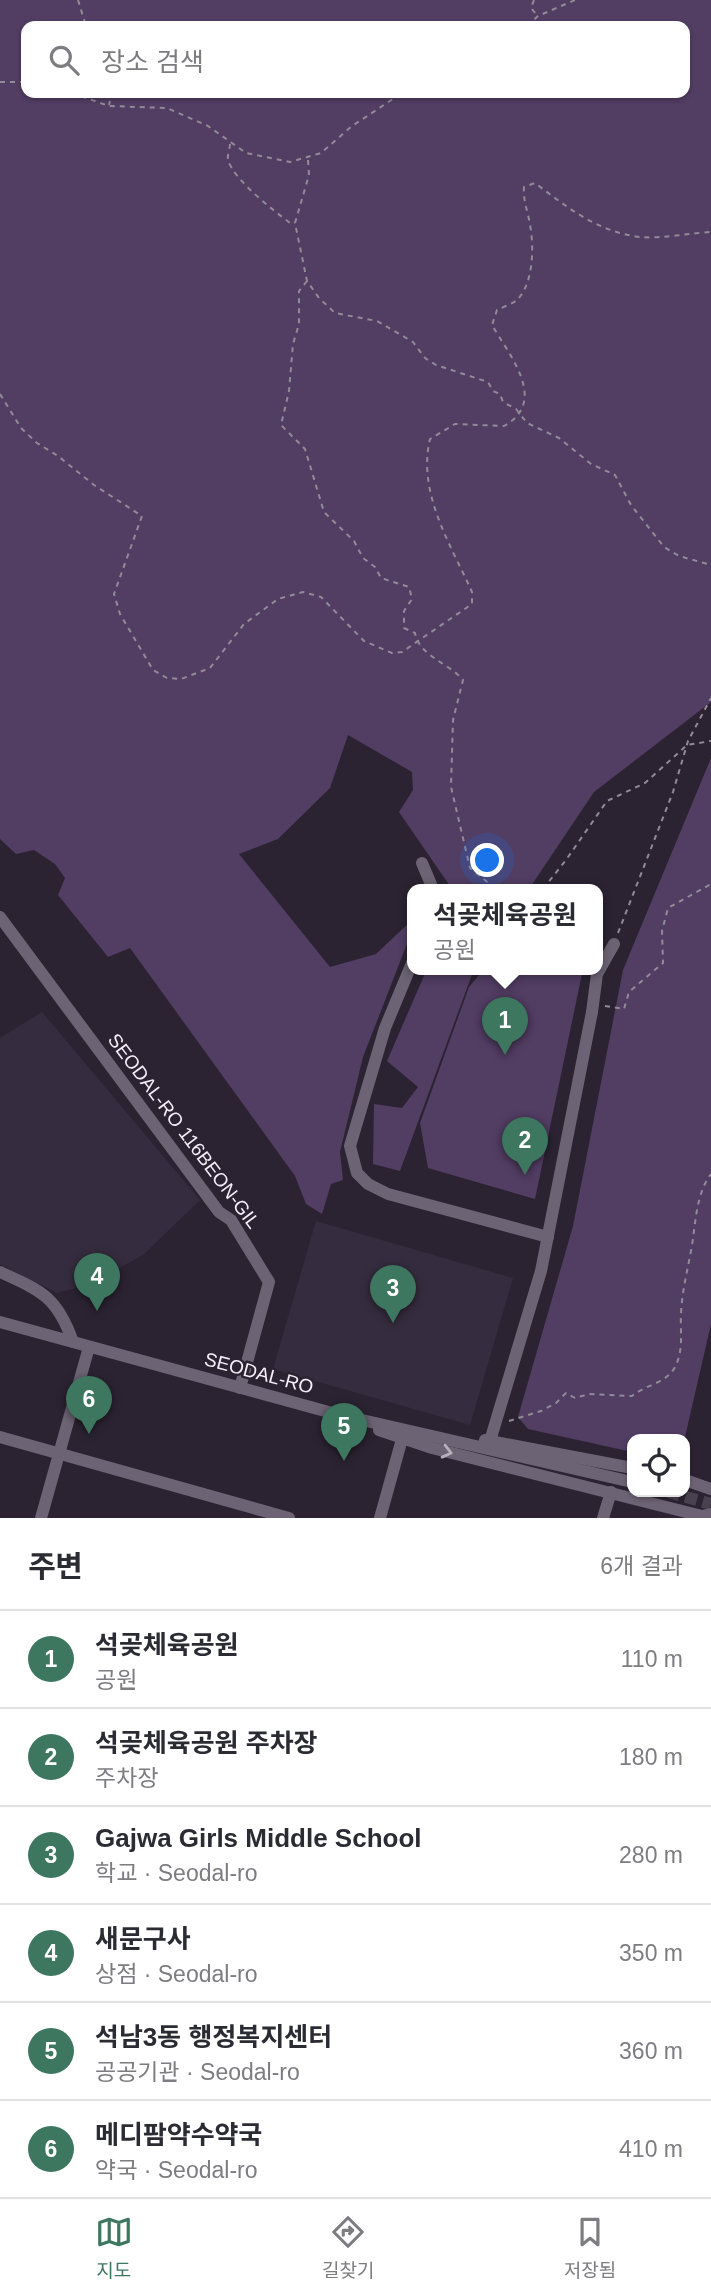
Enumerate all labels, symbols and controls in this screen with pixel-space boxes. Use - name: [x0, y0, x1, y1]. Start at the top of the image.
- search box: [21, 21, 690, 98]
- icon: search: [45, 41, 83, 79]
- text: 장소 검색: [101, 47, 204, 77]
- your location: [470, 843, 504, 877]
- popup: [407, 884, 603, 975]
- text: 석곶체육공원: [433, 900, 577, 930]
- text: 공원: [433, 937, 476, 963]
- pin: 1: [482, 997, 528, 1055]
- street label: SEODAL-RO 116BEON-GIL: [104, 1030, 264, 1232]
- pin: 2: [502, 1117, 548, 1175]
- pin: 4: [74, 1253, 120, 1311]
- pin: 3: [370, 1265, 416, 1323]
- street label: SEODAL-RO: [202, 1348, 316, 1398]
- pin: 6: [66, 1376, 112, 1434]
- pin: 5: [321, 1403, 367, 1461]
- map controls: [627, 1434, 690, 1497]
- button: locate: [627, 1434, 690, 1497]
- one-way arrow: [441, 1444, 453, 1458]
- text: 주변: [28, 1550, 83, 1583]
- text: 6개 결과: [600, 1553, 683, 1579]
- text: 석곶체육공원: [95, 1630, 239, 1660]
- text: 1: [45, 1646, 57, 1672]
- text: 110 m: [621, 1646, 683, 1672]
- text: 공원: [95, 1667, 137, 1693]
- text: 석곶체육공원 주차장: [95, 1728, 318, 1758]
- text: 2: [45, 1744, 57, 1770]
- text: 180 m: [619, 1744, 683, 1770]
- text: 주차장: [95, 1765, 158, 1791]
- text: Gajwa Girls Middle School: [95, 1823, 422, 1853]
- text: 3: [45, 1842, 57, 1868]
- text: 280 m: [619, 1842, 683, 1868]
- text: 학교 · Seodal-ro: [95, 1860, 258, 1886]
- text: 새문구사: [95, 1924, 191, 1954]
- text: 4: [45, 1940, 57, 1966]
- text: 350 m: [619, 1940, 683, 1966]
- text: 상점 · Seodal-ro: [95, 1961, 258, 1987]
- text: 석남3동 행정복지센터: [95, 2022, 332, 2052]
- text: 5: [45, 2038, 57, 2064]
- text: 360 m: [619, 2038, 683, 2064]
- text: 공공기관 · Seodal-ro: [95, 2059, 300, 2085]
- text: 메디팜약수약국: [95, 2120, 262, 2150]
- text: 6: [45, 2136, 57, 2162]
- text: 410 m: [619, 2136, 683, 2162]
- text: 약국 · Seodal-ro: [95, 2157, 258, 2183]
- tab: 지도: [95, 2213, 133, 2282]
- tab: 길찾기: [322, 2213, 374, 2282]
- tab: 저장됨: [564, 2213, 616, 2282]

